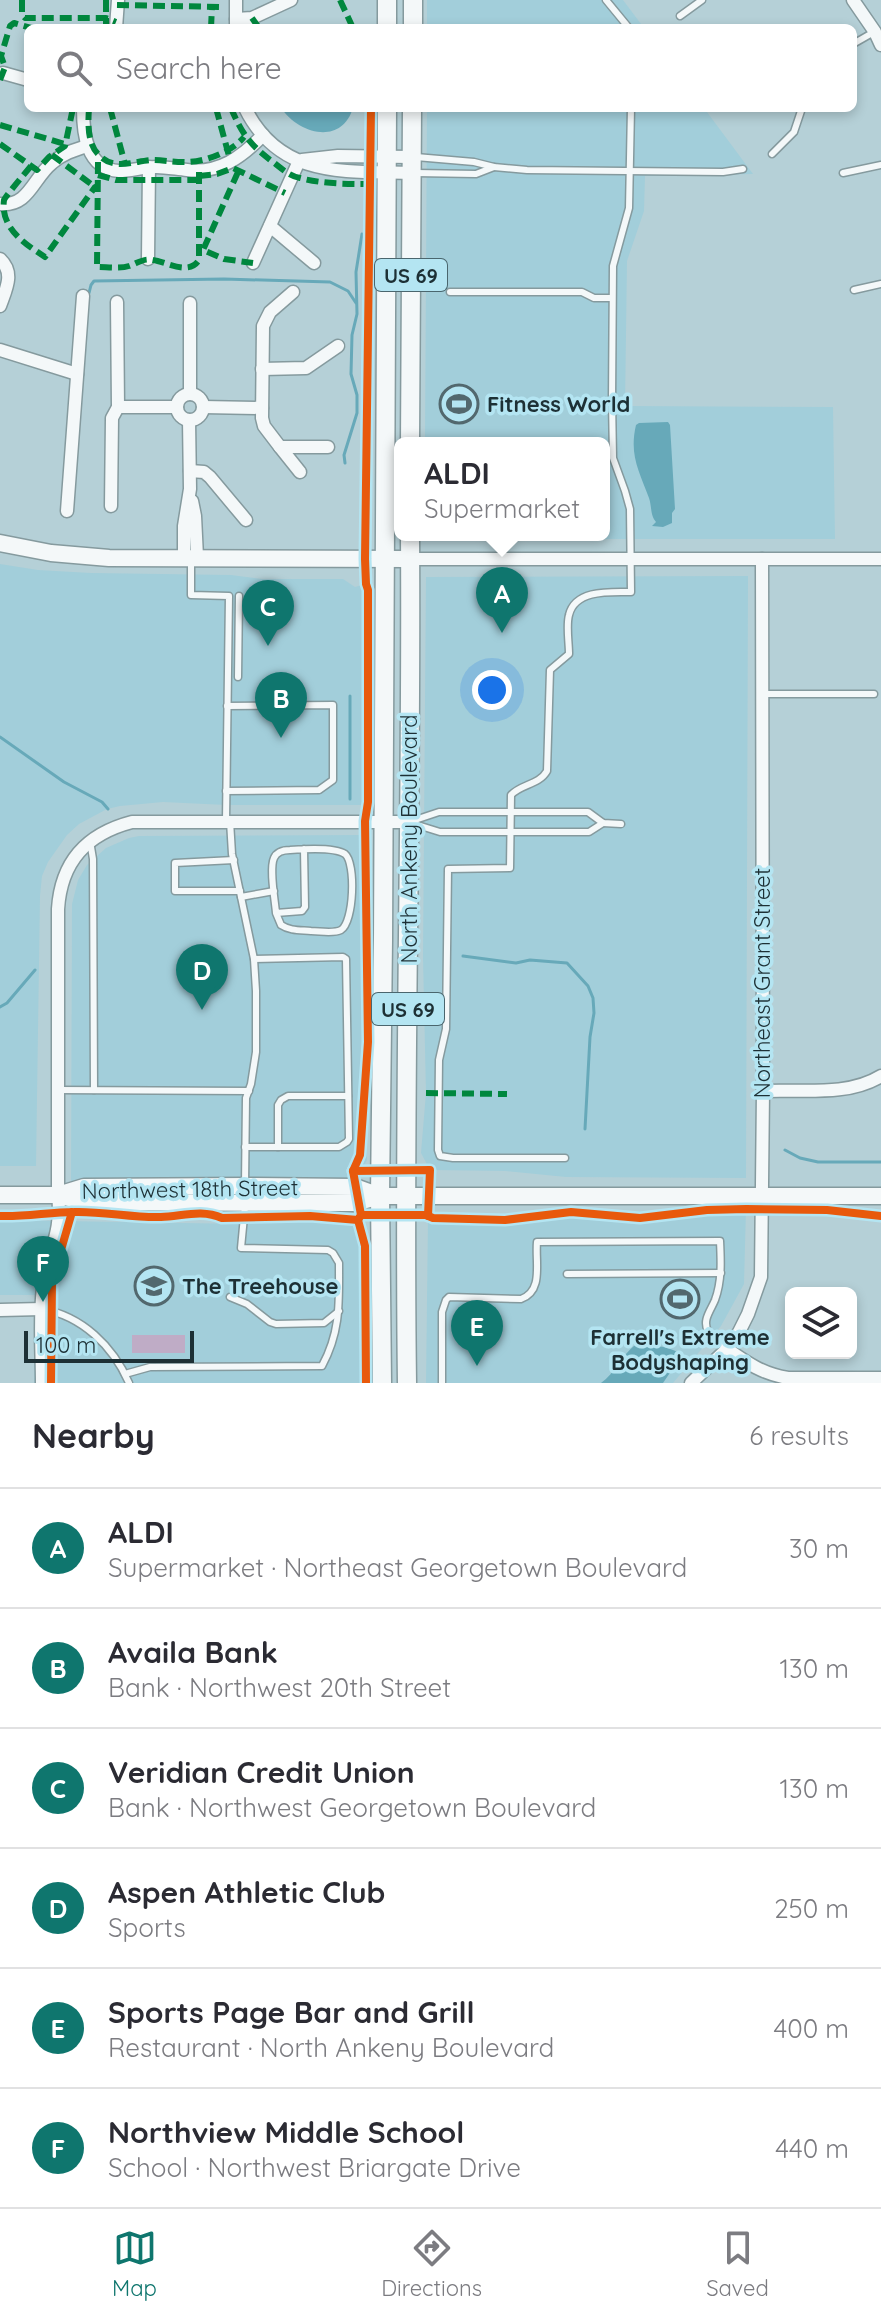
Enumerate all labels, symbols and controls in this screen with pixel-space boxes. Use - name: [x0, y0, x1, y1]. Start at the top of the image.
- search box: [24, 24, 857, 112]
- icon: search: [52, 46, 96, 90]
- text: Search here: [116, 49, 282, 87]
- road number: US 69: [375, 259, 447, 291]
- sports icon: Fitness World: [438, 383, 480, 425]
- place label: Fitness World: [487, 390, 630, 418]
- popup: [394, 437, 610, 541]
- text: ALDI: [424, 454, 490, 492]
- text: Supermarket: [424, 492, 580, 525]
- pin: A: [476, 567, 528, 633]
- pin: C: [242, 580, 294, 646]
- your location: [472, 670, 512, 710]
- pin: B: [255, 672, 307, 738]
- street label: North Ankeny Boulevard: [395, 714, 423, 964]
- street label: Northeast Grant Street: [748, 868, 776, 1098]
- pin: D: [176, 944, 228, 1010]
- road number: US 69: [372, 993, 444, 1025]
- street label: Northwest 18th Street: [81, 1173, 299, 1205]
- pin: F: [17, 1236, 69, 1302]
- school or university icon: The Treehouse: [133, 1265, 175, 1307]
- place label: The Treehouse: [182, 1272, 338, 1300]
- sports icon: Farrell's Extreme Bodyshaping: [659, 1278, 701, 1320]
- map controls: [785, 1287, 857, 1359]
- button: layers: [785, 1287, 857, 1359]
- pin: E: [451, 1300, 503, 1366]
- place label: Farrell's Extreme Bodyshaping: [590, 1323, 770, 1376]
- scale bar: [24, 1327, 194, 1363]
- text: 100 m: [36, 1331, 96, 1359]
- text: Nearby: [32, 1414, 155, 1457]
- text: 6 results: [749, 1419, 849, 1452]
- text: ALDI: [108, 1513, 174, 1551]
- text: A: [50, 1532, 66, 1565]
- text: 30 m: [789, 1532, 849, 1565]
- text: Supermarket · Northeast Georgetown Boulevard: [108, 1551, 687, 1584]
- text: Availa Bank: [108, 1633, 278, 1671]
- text: B: [49, 1652, 67, 1685]
- text: 130 m: [779, 1652, 849, 1685]
- text: Bank · Northwest 20th Street: [108, 1671, 451, 1704]
- text: Veridian Credit Union: [108, 1753, 415, 1791]
- text: C: [50, 1772, 66, 1805]
- text: 130 m: [779, 1772, 849, 1805]
- text: Bank · Northwest Georgetown Boulevard: [108, 1791, 596, 1824]
- text: Aspen Athletic Club: [108, 1873, 385, 1911]
- text: D: [49, 1892, 67, 1925]
- text: 250 m: [774, 1892, 849, 1925]
- text: Sports: [108, 1911, 186, 1944]
- text: Sports Page Bar and Grill: [108, 1993, 475, 2031]
- text: E: [51, 2012, 65, 2045]
- text: 400 m: [774, 2012, 849, 2045]
- text: Restaurant · North Ankeny Boulevard: [108, 2031, 554, 2064]
- text: Northview Middle School: [108, 2113, 464, 2151]
- text: F: [51, 2132, 65, 2165]
- text: 440 m: [775, 2132, 849, 2165]
- text: School · Northwest Briargate Drive: [108, 2151, 521, 2184]
- tab: Map: [112, 2226, 157, 2302]
- tab: Directions: [381, 2226, 482, 2302]
- tab: Saved: [706, 2226, 769, 2302]

